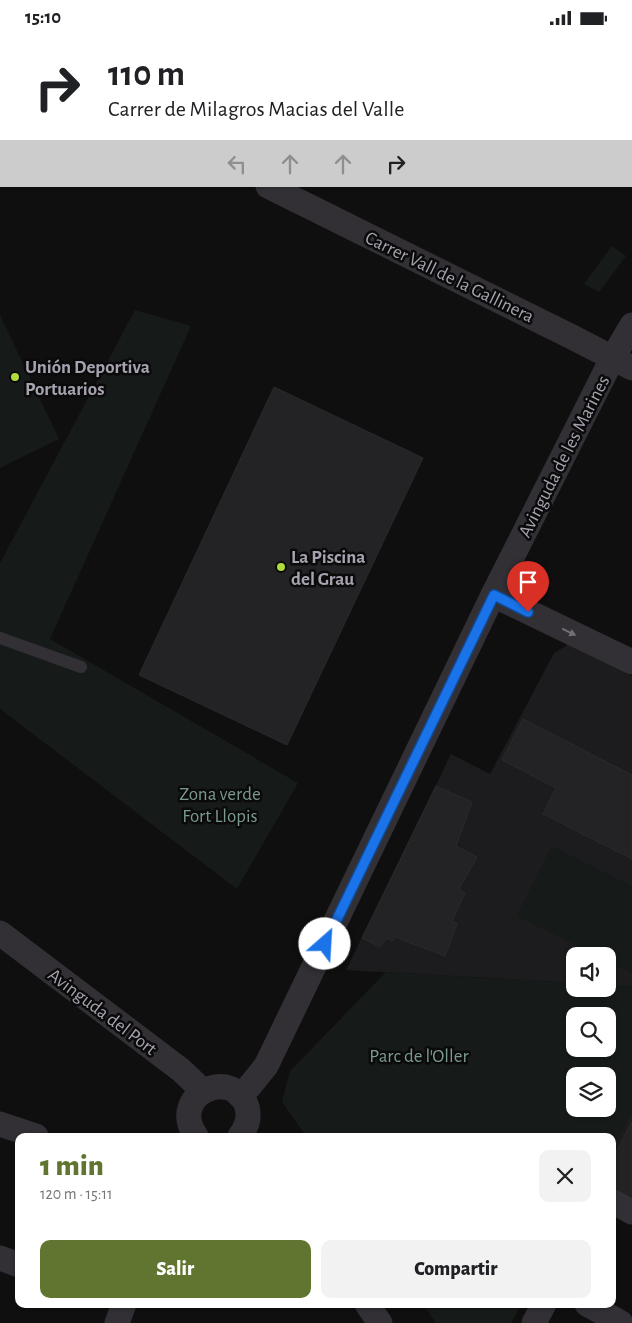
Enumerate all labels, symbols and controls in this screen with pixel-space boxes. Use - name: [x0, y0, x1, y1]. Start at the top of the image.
- text: 15:10: [25, 8, 61, 27]
- icon: right: [25, 55, 90, 120]
- text: 110 m: [108, 57, 185, 92]
- text: Carrer de Milagros Macias del Valle: [108, 98, 404, 120]
- icon: left: [223, 150, 251, 178]
- icon: ahead: [276, 150, 304, 178]
- icon: ahead: [329, 150, 357, 178]
- icon: right: [382, 150, 410, 178]
- street label: Carrer Vall de la Gallinera: [362, 228, 537, 327]
- place label: Unión Deportiva Portuarios: [25, 358, 150, 399]
- marker: Unión Deportiva Portuarios: [9, 371, 21, 383]
- street label: Avinguda de les Marines: [515, 373, 613, 541]
- place label: La Piscina del Grau: [291, 548, 365, 589]
- marker: La Piscina del Grau: [275, 561, 287, 573]
- pin: [507, 561, 549, 612]
- icon: arrive: [514, 568, 542, 596]
- one-way arrow: [562, 628, 576, 636]
- park label: Zona verde Fort Llopis: [179, 785, 261, 826]
- position arrow: [298, 917, 350, 969]
- map controls: [566, 947, 616, 1117]
- button: sound: [566, 947, 616, 997]
- street label: Avinguda del Port: [44, 965, 160, 1059]
- button: search: [566, 1007, 616, 1057]
- park label: Parc de l'Oller: [369, 1047, 469, 1066]
- button: layers: [566, 1067, 616, 1117]
- button: close: [539, 1150, 591, 1202]
- text: 1 min: [40, 1151, 104, 1181]
- text: 120 m · 15:11: [40, 1186, 112, 1202]
- button: Salir: [40, 1240, 311, 1298]
- button: Compartir: [321, 1240, 591, 1298]

